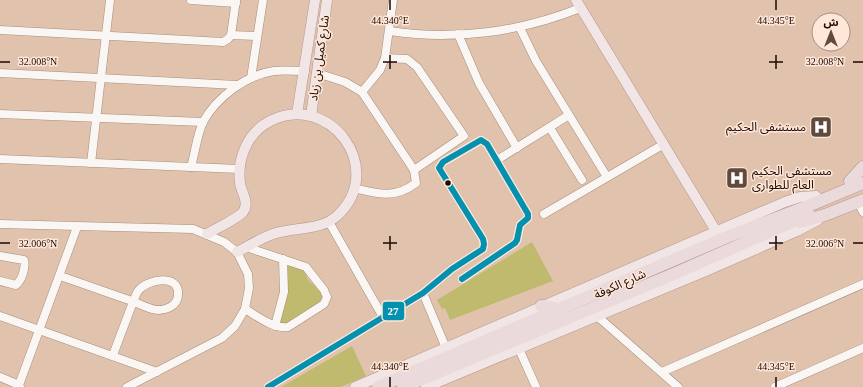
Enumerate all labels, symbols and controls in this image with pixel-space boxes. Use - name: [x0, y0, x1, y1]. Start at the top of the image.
- north arrow: [811, 12, 851, 52]
- street label: شارع كميل بن زياد: [306, 14, 334, 102]
- text: 44.340°E: [371, 15, 409, 26]
- text: 44.345°E: [757, 15, 795, 26]
- text: ش: [823, 16, 839, 29]
- text: 32.008°N: [19, 56, 57, 67]
- text: 32.008°N: [806, 56, 844, 67]
- hospital icon: مستشفى الحكيم: [808, 114, 834, 140]
- place label: مستشفى الحكيم: [726, 120, 806, 136]
- place label: مستشفى الحكيم العام للطوارى: [752, 164, 832, 194]
- hospital icon: مستشفى الحكيم العام للطوارى: [724, 165, 750, 191]
- unlabelled marker: [443, 178, 453, 188]
- text: 32.006°N: [19, 238, 57, 249]
- text: 32.006°N: [806, 238, 844, 249]
- street label: شارع الكوفة: [592, 266, 649, 303]
- line badge: 27: [382, 301, 405, 321]
- text: 27: [388, 305, 399, 317]
- text: 44.340°E: [371, 361, 409, 372]
- text: 44.345°E: [757, 361, 795, 372]

